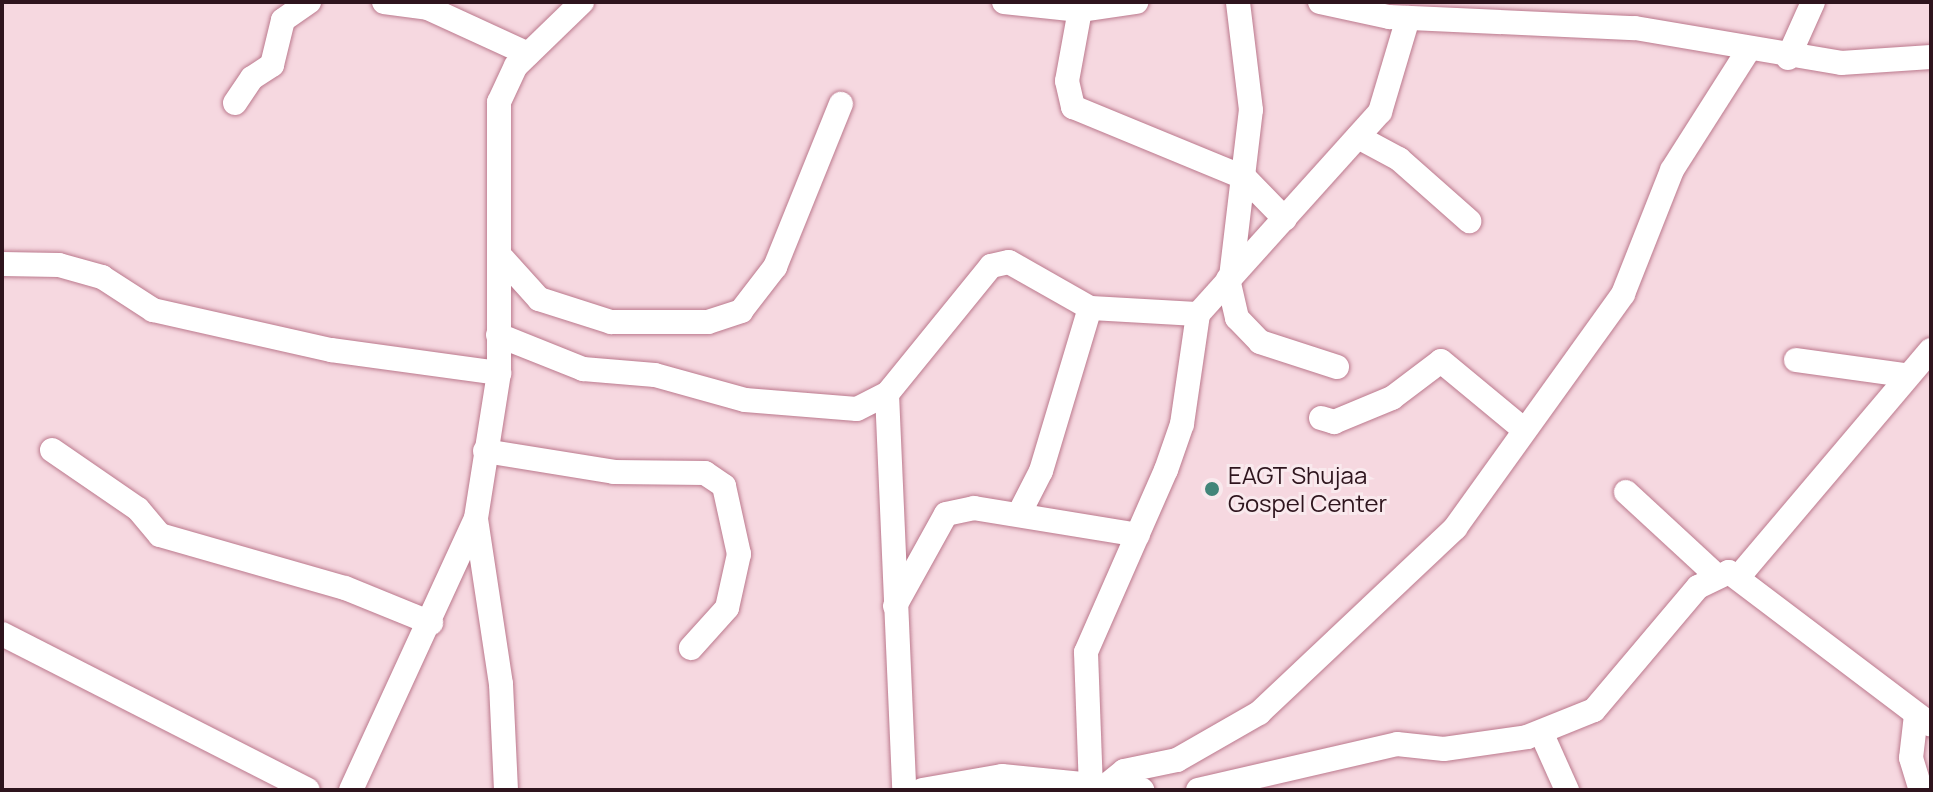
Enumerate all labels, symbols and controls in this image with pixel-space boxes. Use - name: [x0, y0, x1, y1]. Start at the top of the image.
- place label: EAGT Shujaa Gospel Center: [1228, 461, 1387, 517]
- marker: EAGT Shujaa Gospel Center: [1203, 480, 1221, 498]

